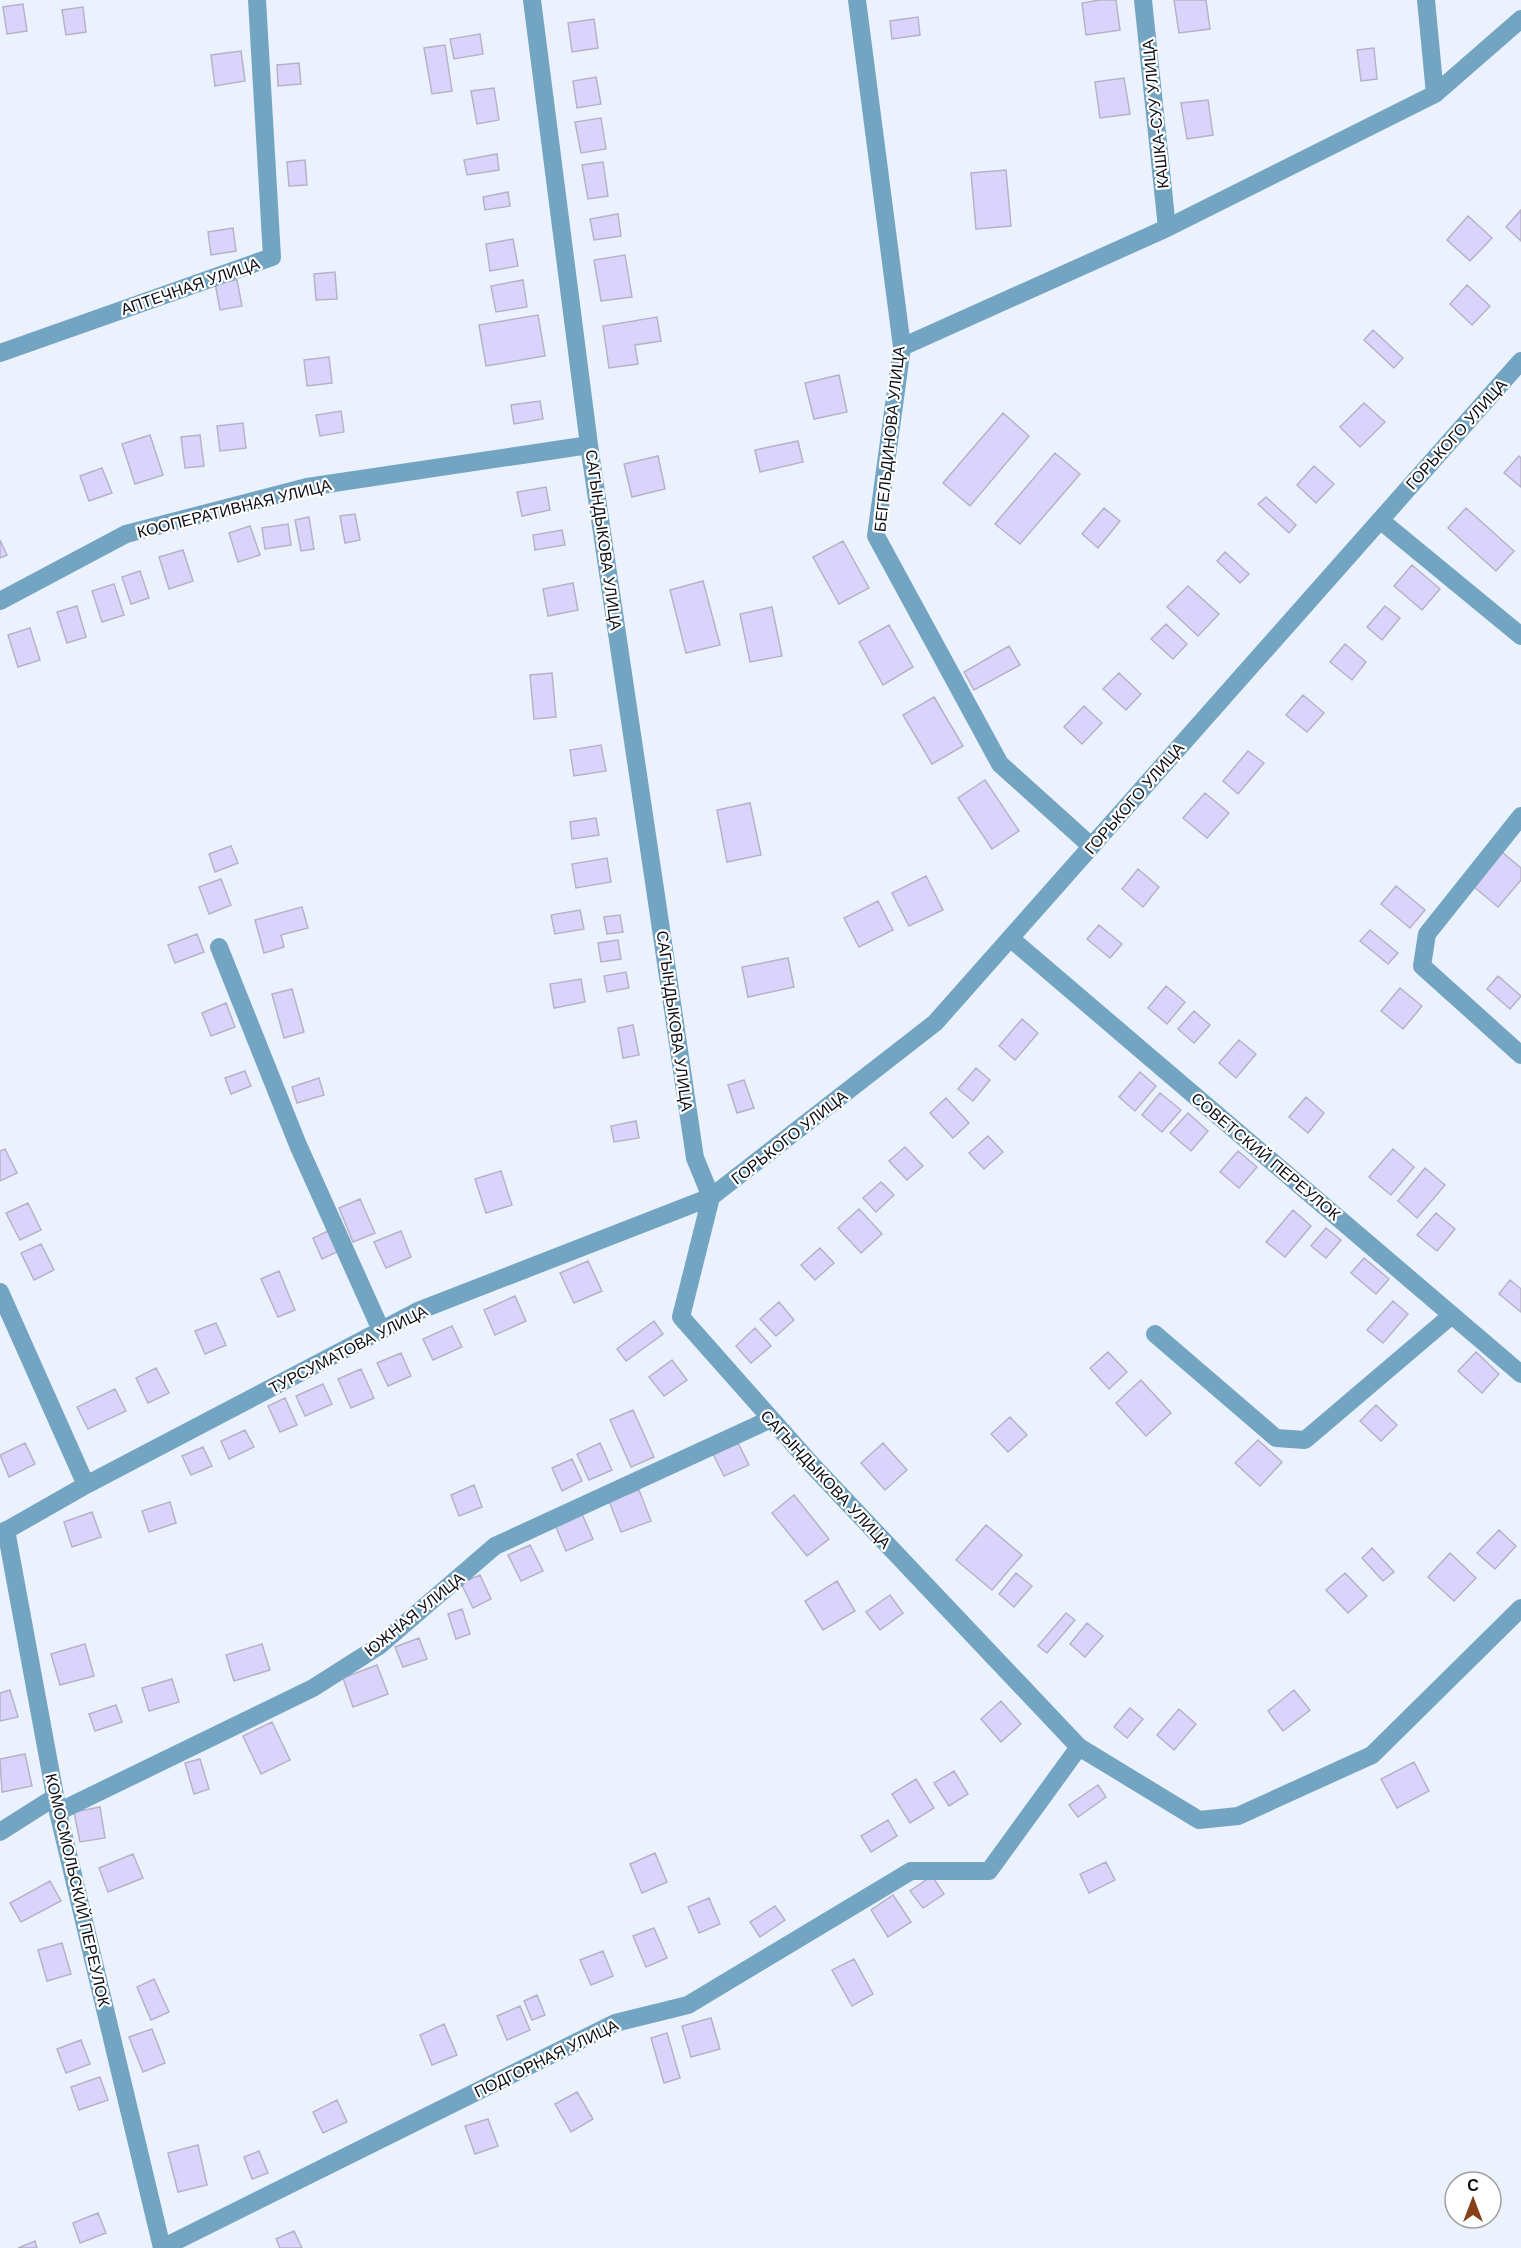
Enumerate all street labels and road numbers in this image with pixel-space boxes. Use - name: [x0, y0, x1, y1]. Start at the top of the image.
- street label: КАШКА-СУУ УЛИЦА: [1139, 38, 1172, 189]
- street label: АПТЕЧНАЯ УЛИЦА: [119, 255, 262, 318]
- street label: БЕГЕЛЬДИНОВА УЛИЦА: [871, 345, 908, 533]
- street label: ГОРЬКОГО УЛИЦА: [1403, 376, 1510, 493]
- street label: САГЫНДЫКОВА УЛИЦА: [582, 449, 625, 632]
- street label: КООПЕРАТИВНАЯ УЛИЦА: [135, 476, 333, 541]
- street label: ГОРЬКОГО УЛИЦА: [1081, 739, 1188, 857]
- street label: САГЫНДЫКОВА УЛИЦА: [653, 930, 696, 1113]
- street label: ГОРЬКОГО УЛИЦА: [728, 1087, 851, 1188]
- street label: СОВЕТСКИЙ ПЕРЕУЛОК: [1188, 1089, 1345, 1224]
- street label: ТУРСУМАТОВА УЛИЦА: [266, 1302, 430, 1397]
- street label: САГЫНДЫКОВА УЛИЦА: [757, 1407, 894, 1552]
- street label: ЮЖНАЯ УЛИЦА: [361, 1569, 468, 1660]
- street label: КОМОСМОЛЬСКИЙ ПЕРЕУЛОК: [42, 1772, 114, 2009]
- street label: ПОДГОРНАЯ УЛИЦА: [472, 2016, 621, 2101]

